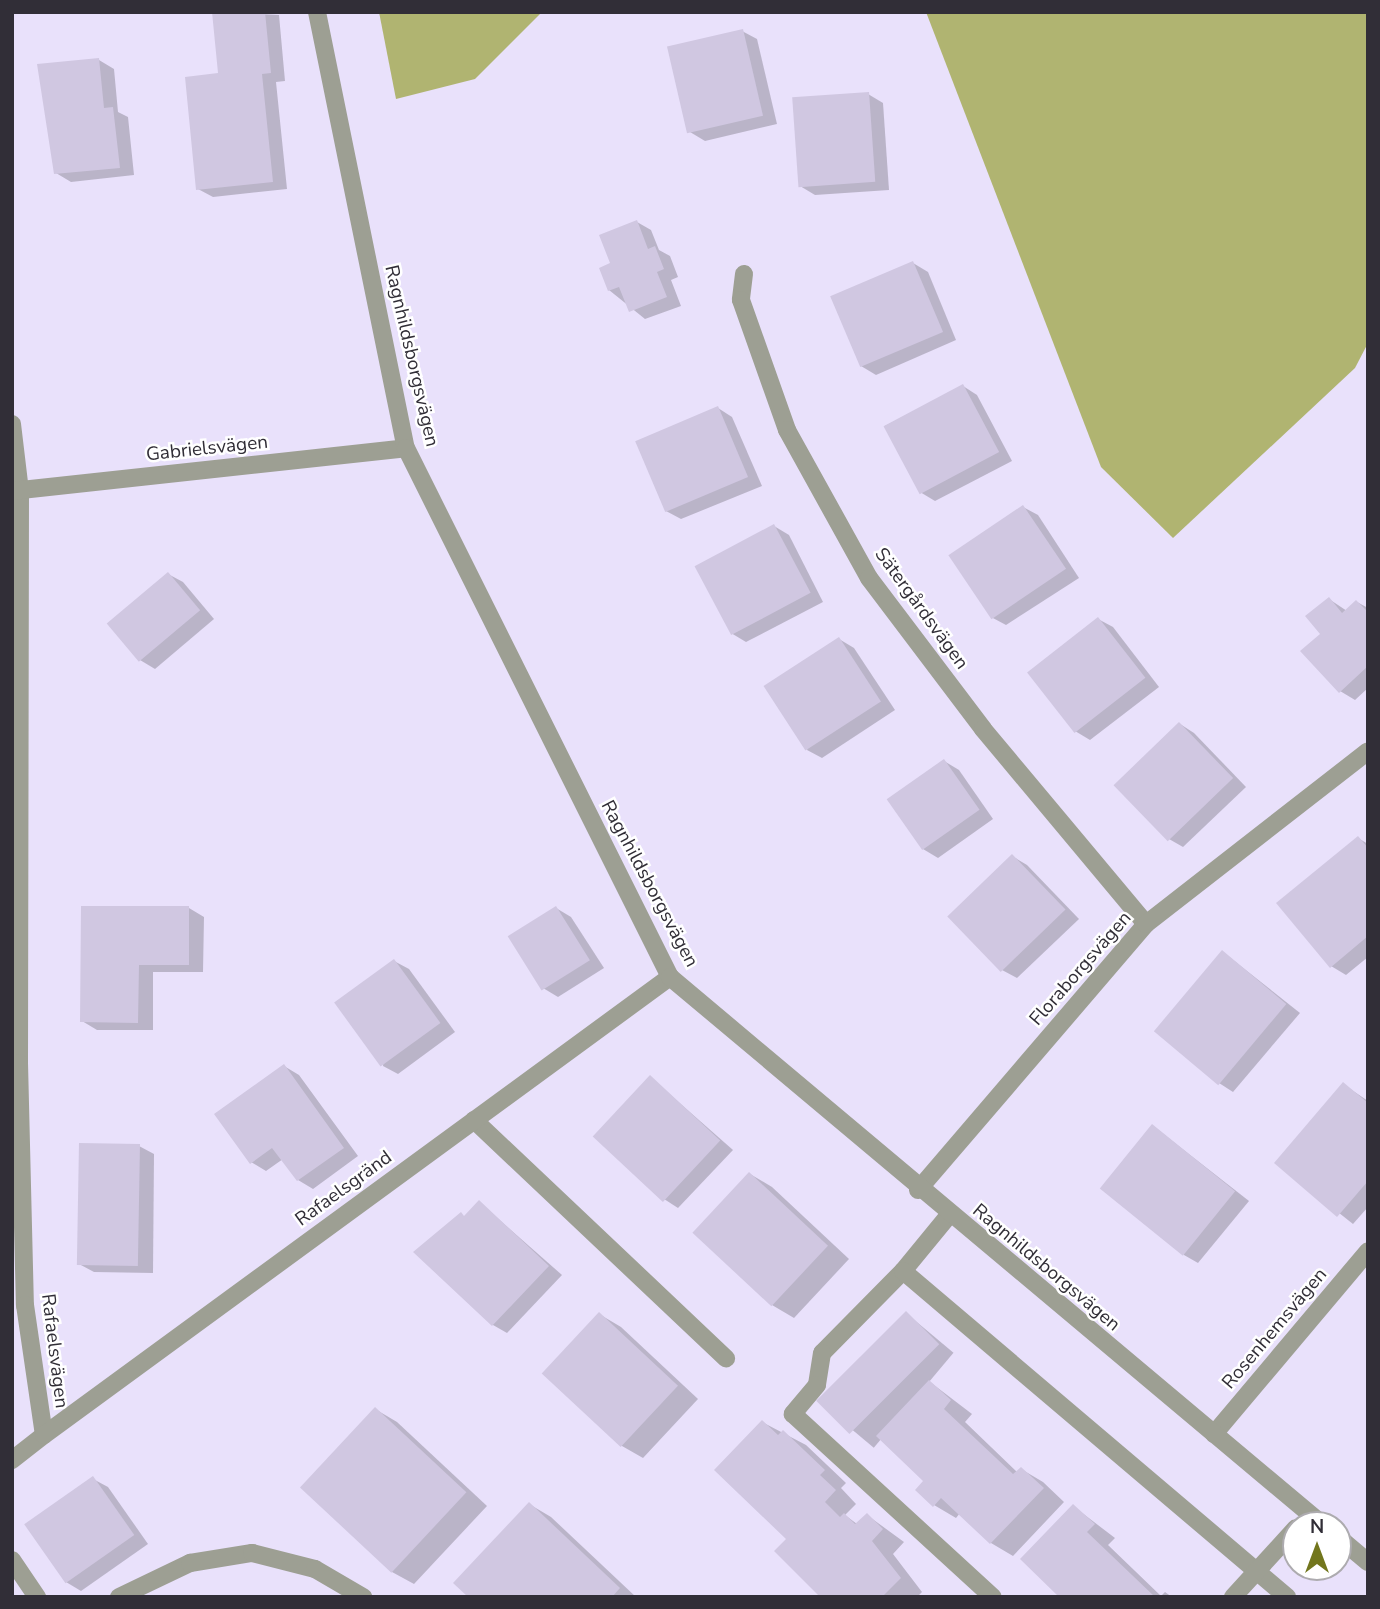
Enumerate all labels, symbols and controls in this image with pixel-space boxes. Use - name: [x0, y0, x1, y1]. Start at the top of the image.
- street label: Ragnhildsborgsvägen: [379, 263, 443, 449]
- street label: Gabrielsvägen: [145, 431, 269, 467]
- street label: Sätergårdsvägen: [869, 544, 973, 674]
- street label: Ragnhildsborgsvägen: [595, 797, 703, 971]
- street label: Floraborgsvägen: [1025, 907, 1137, 1031]
- street label: Rafaelsgränd: [291, 1146, 397, 1232]
- street label: Ragnhildsborgsvägen: [968, 1200, 1124, 1336]
- street label: Rosenhemsvägen: [1218, 1264, 1332, 1394]
- street label: Rafaelsvägen: [36, 1292, 72, 1410]
- north arrow: [1282, 1511, 1352, 1581]
- text: N: [1310, 1514, 1324, 1540]

